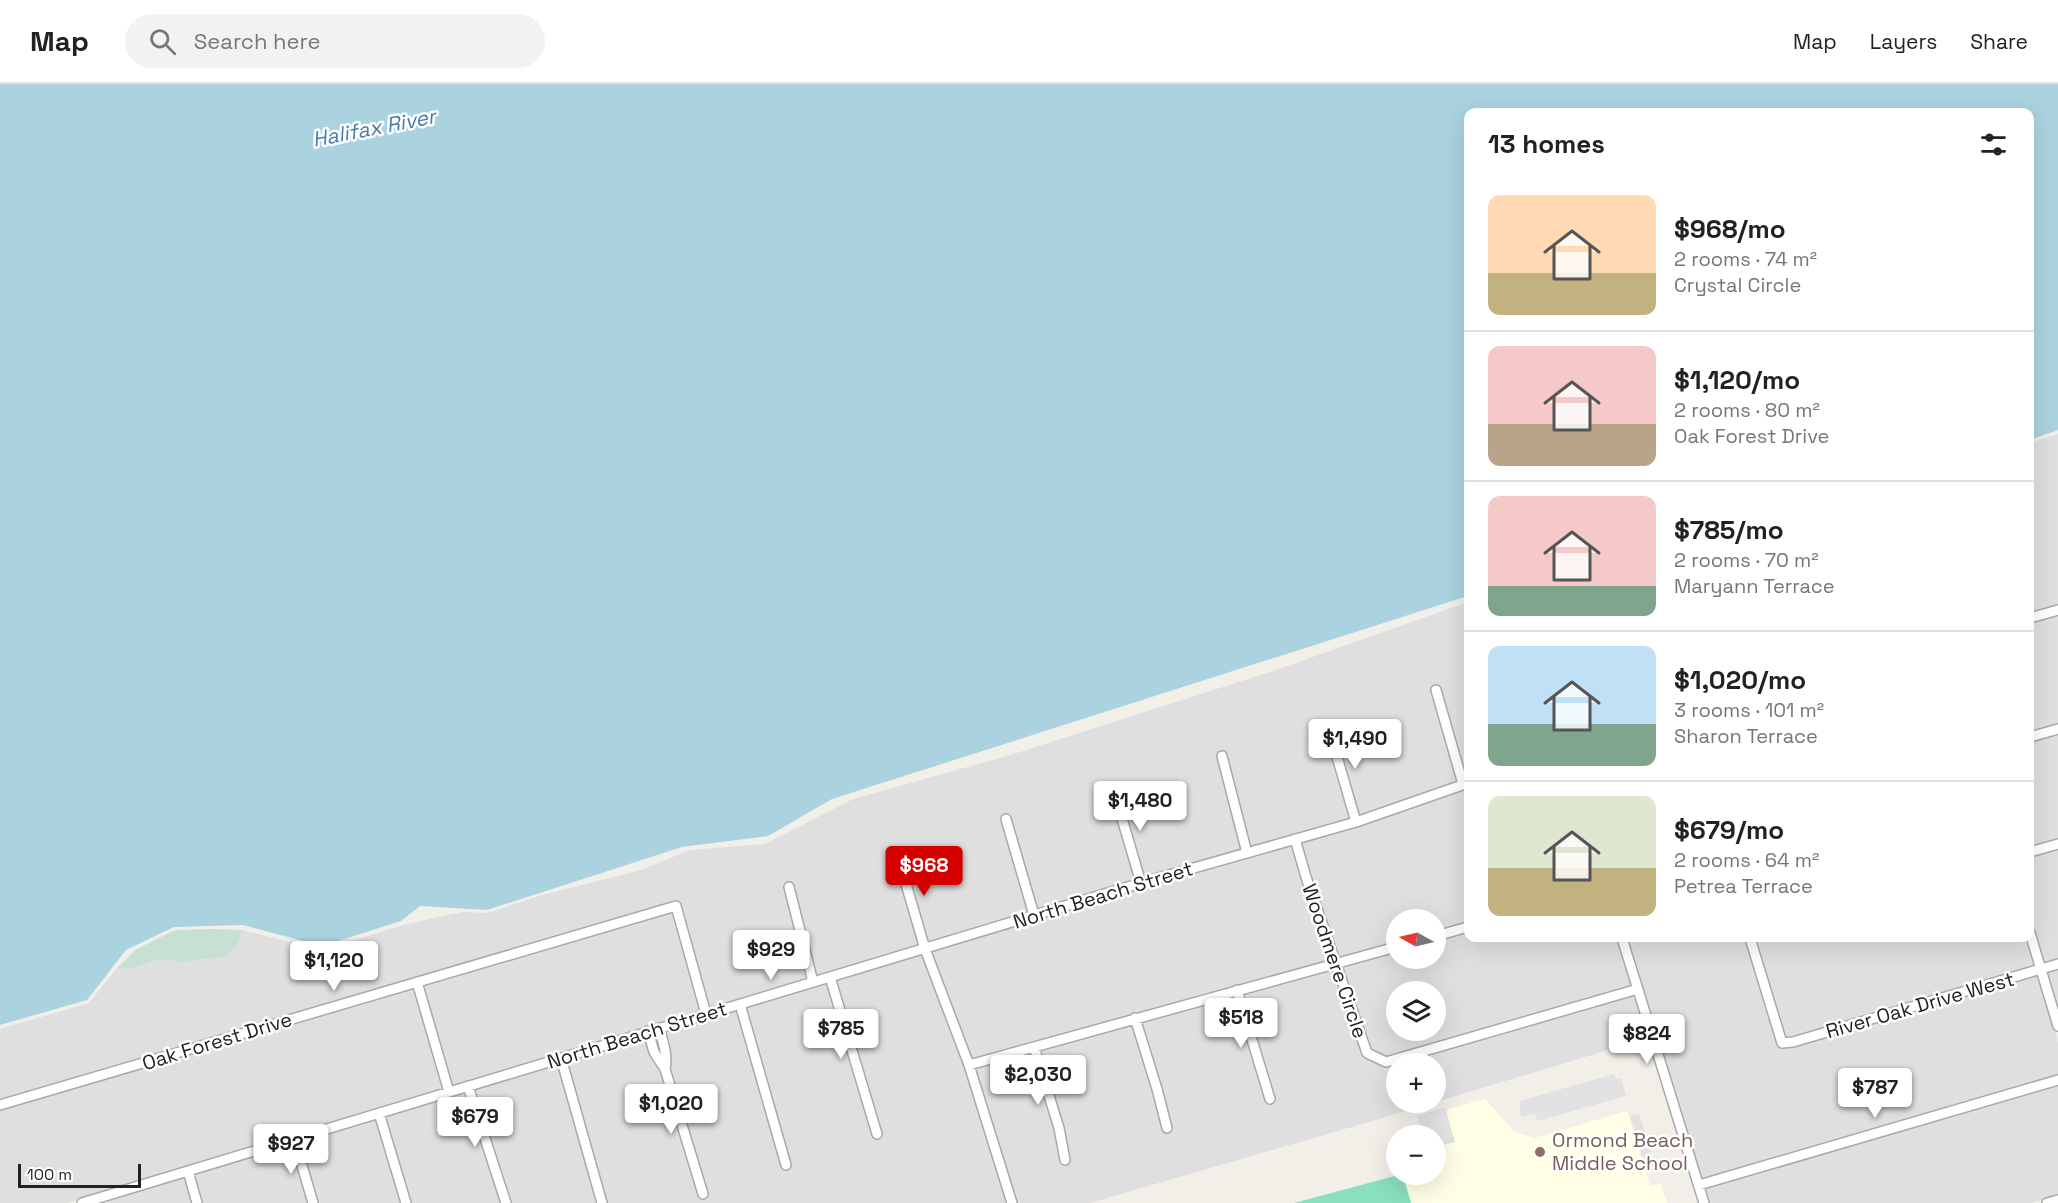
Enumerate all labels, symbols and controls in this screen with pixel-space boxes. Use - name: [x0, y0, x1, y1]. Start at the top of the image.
- search box: [125, 14, 545, 68]
- text: Map: [30, 23, 89, 59]
- icon: search: [146, 25, 179, 58]
- text: Search here: [194, 27, 321, 55]
- text: Map: [1793, 28, 1837, 55]
- text: Layers: [1870, 28, 1937, 55]
- text: Share: [1970, 28, 2028, 55]
- water label: Halifax River: [310, 102, 440, 153]
- text: 13 homes: [1488, 127, 1605, 161]
- icon: filters: [1977, 128, 2010, 161]
- text: $968/mo: [1674, 212, 1786, 246]
- icon: home: [1536, 219, 1608, 291]
- text: 2 rooms · 74 m²: [1674, 246, 1817, 272]
- text: Crystal Circle: [1674, 272, 1801, 298]
- text: $1,120/mo: [1674, 363, 1800, 397]
- icon: home: [1536, 370, 1608, 442]
- text: 2 rooms · 80 m²: [1674, 397, 1820, 423]
- text: Oak Forest Drive: [1674, 423, 1829, 449]
- text: $785/mo: [1674, 513, 1784, 547]
- icon: home: [1536, 520, 1608, 592]
- text: 2 rooms · 70 m²: [1674, 547, 1818, 573]
- text: Maryann Terrace: [1674, 573, 1835, 599]
- text: $1,020/mo: [1674, 663, 1806, 697]
- icon: home: [1536, 670, 1608, 742]
- text: 3 rooms · 101 m²: [1674, 697, 1824, 723]
- pin: $1,490: [1306, 719, 1404, 770]
- text: Sharon Terrace: [1674, 723, 1818, 749]
- text: $1,490: [1322, 725, 1388, 751]
- pin: $1,480: [1091, 781, 1189, 832]
- text: $1,480: [1108, 787, 1172, 813]
- text: $679/mo: [1674, 813, 1784, 847]
- icon: home: [1536, 820, 1608, 892]
- pin: $968: [888, 846, 960, 897]
- text: 2 rooms · 64 m²: [1674, 847, 1819, 873]
- text: $968: [900, 852, 948, 878]
- street label: North Beach Street: [1010, 855, 1196, 935]
- text: Petrea Terrace: [1674, 873, 1813, 899]
- street label: Woodmere Circle: [1296, 880, 1374, 1042]
- north arrow: [1386, 909, 1446, 969]
- map controls: [1386, 909, 1446, 1185]
- pin: $929: [735, 930, 807, 981]
- text: $929: [747, 936, 795, 962]
- pin: $1,120: [285, 941, 383, 992]
- text: $1,120: [304, 947, 364, 973]
- street label: River Oak Drive West: [1823, 966, 2017, 1044]
- button: layers: [1386, 981, 1446, 1041]
- street label: North Beach Street: [544, 995, 730, 1075]
- pin: $518: [1205, 998, 1277, 1049]
- text: $518: [1219, 1004, 1263, 1030]
- street label: Oak Forest Drive: [139, 1006, 295, 1076]
- pin: $785: [805, 1009, 877, 1060]
- pin: $824: [1611, 1014, 1683, 1065]
- text: $785: [817, 1015, 865, 1041]
- text: $824: [1623, 1020, 1671, 1046]
- button: +: [1386, 1053, 1446, 1113]
- pin: $2,030: [989, 1055, 1087, 1106]
- text: $2,030: [1004, 1061, 1072, 1087]
- pin: $787: [1839, 1068, 1911, 1119]
- text: $787: [1852, 1074, 1898, 1100]
- pin: $1,020: [622, 1084, 720, 1135]
- text: $1,020: [639, 1090, 703, 1116]
- pin: $679: [439, 1097, 511, 1148]
- text: $679: [451, 1103, 499, 1129]
- pin: $927: [255, 1124, 327, 1175]
- button: −: [1386, 1125, 1446, 1185]
- place label: Ormond Beach Middle School: [1552, 1127, 1693, 1176]
- text: $927: [267, 1130, 315, 1156]
- marker: Ormond Beach Middle School: [1533, 1145, 1547, 1159]
- scale bar: [18, 1161, 141, 1188]
- text: 100 m: [27, 1164, 72, 1185]

